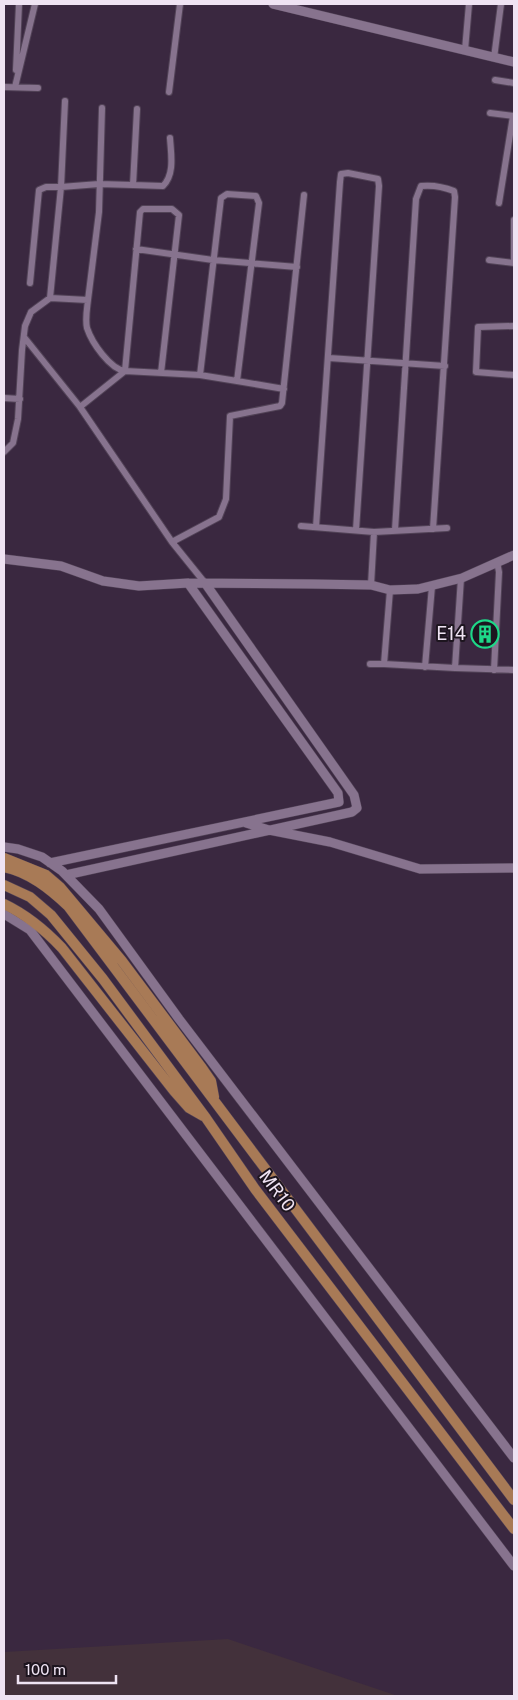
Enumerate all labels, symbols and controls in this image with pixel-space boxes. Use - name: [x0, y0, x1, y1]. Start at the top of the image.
- building icon: E14: [470, 619, 500, 649]
- place label: E14: [436, 623, 466, 644]
- street label: MR10: [255, 1166, 300, 1216]
- scale bar: [18, 1652, 115, 1684]
- text: 100 m: [25, 1661, 66, 1678]

